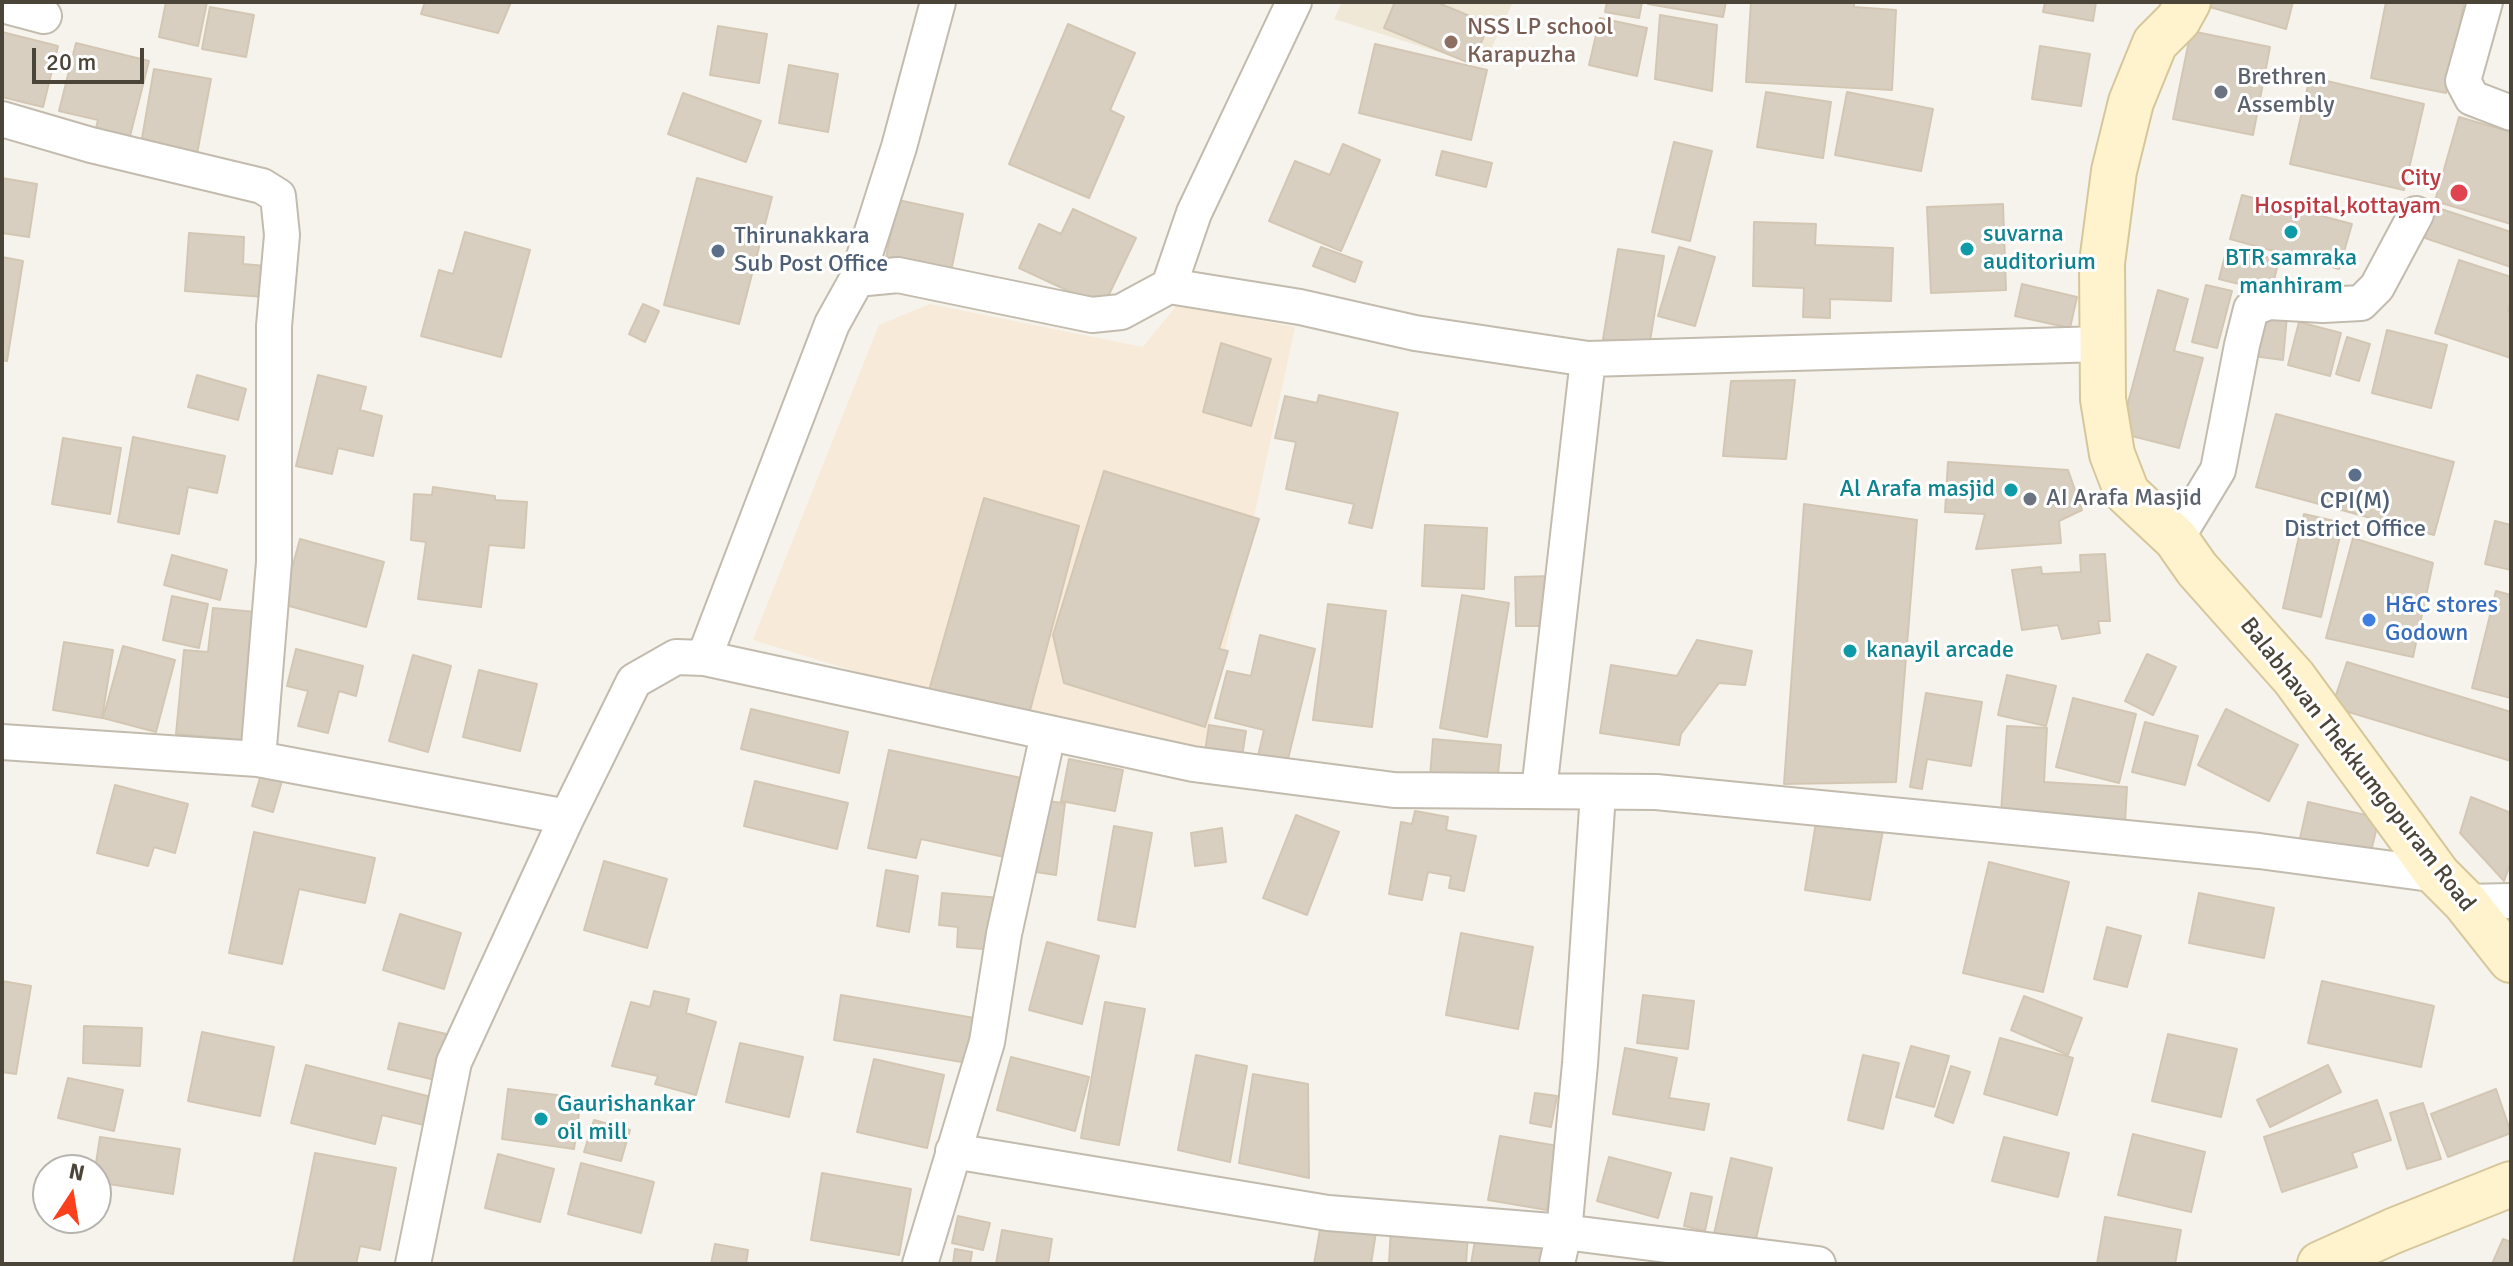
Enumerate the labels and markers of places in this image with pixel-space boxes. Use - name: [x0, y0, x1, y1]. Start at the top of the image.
- place label: NSS LP school Karapuzha: [1467, 14, 1613, 70]
- marker: NSS LP school Karapuzha: [1442, 33, 1460, 51]
- place label: Brethren Assembly: [2237, 64, 2334, 120]
- marker: Brethren Assembly: [2212, 83, 2230, 101]
- place label: City Hospital,kottayam: [2254, 165, 2441, 221]
- marker: City Hospital,kottayam: [2448, 182, 2470, 204]
- place label: suvarna auditorium: [1983, 221, 2096, 277]
- place label: Thirunakkara Sub Post Office: [734, 223, 888, 279]
- marker: BTR samraka manhiram: [2282, 223, 2300, 241]
- marker: suvarna auditorium: [1958, 240, 1976, 258]
- marker: Thirunakkara Sub Post Office: [709, 242, 727, 260]
- place label: BTR samraka manhiram: [2225, 245, 2357, 301]
- marker: CPI(M) District Office: [2346, 466, 2364, 484]
- place label: Al Arafa masjid: [1840, 476, 1995, 504]
- marker: Al Arafa masjid: [2002, 481, 2020, 499]
- place label: AI Arafa Masjid: [2046, 485, 2202, 513]
- place label: CPI(M) District Office: [2284, 488, 2426, 544]
- marker: AI Arafa Masjid: [2021, 490, 2039, 508]
- place label: H&C stores Godown: [2385, 592, 2498, 648]
- marker: H&C stores Godown: [2360, 611, 2378, 629]
- place label: kanayil arcade: [1866, 637, 2014, 665]
- marker: kanayil arcade: [1841, 642, 1859, 660]
- place label: Gaurishankar oil mill: [557, 1091, 695, 1147]
- marker: Gaurishankar oil mill: [532, 1110, 550, 1128]

